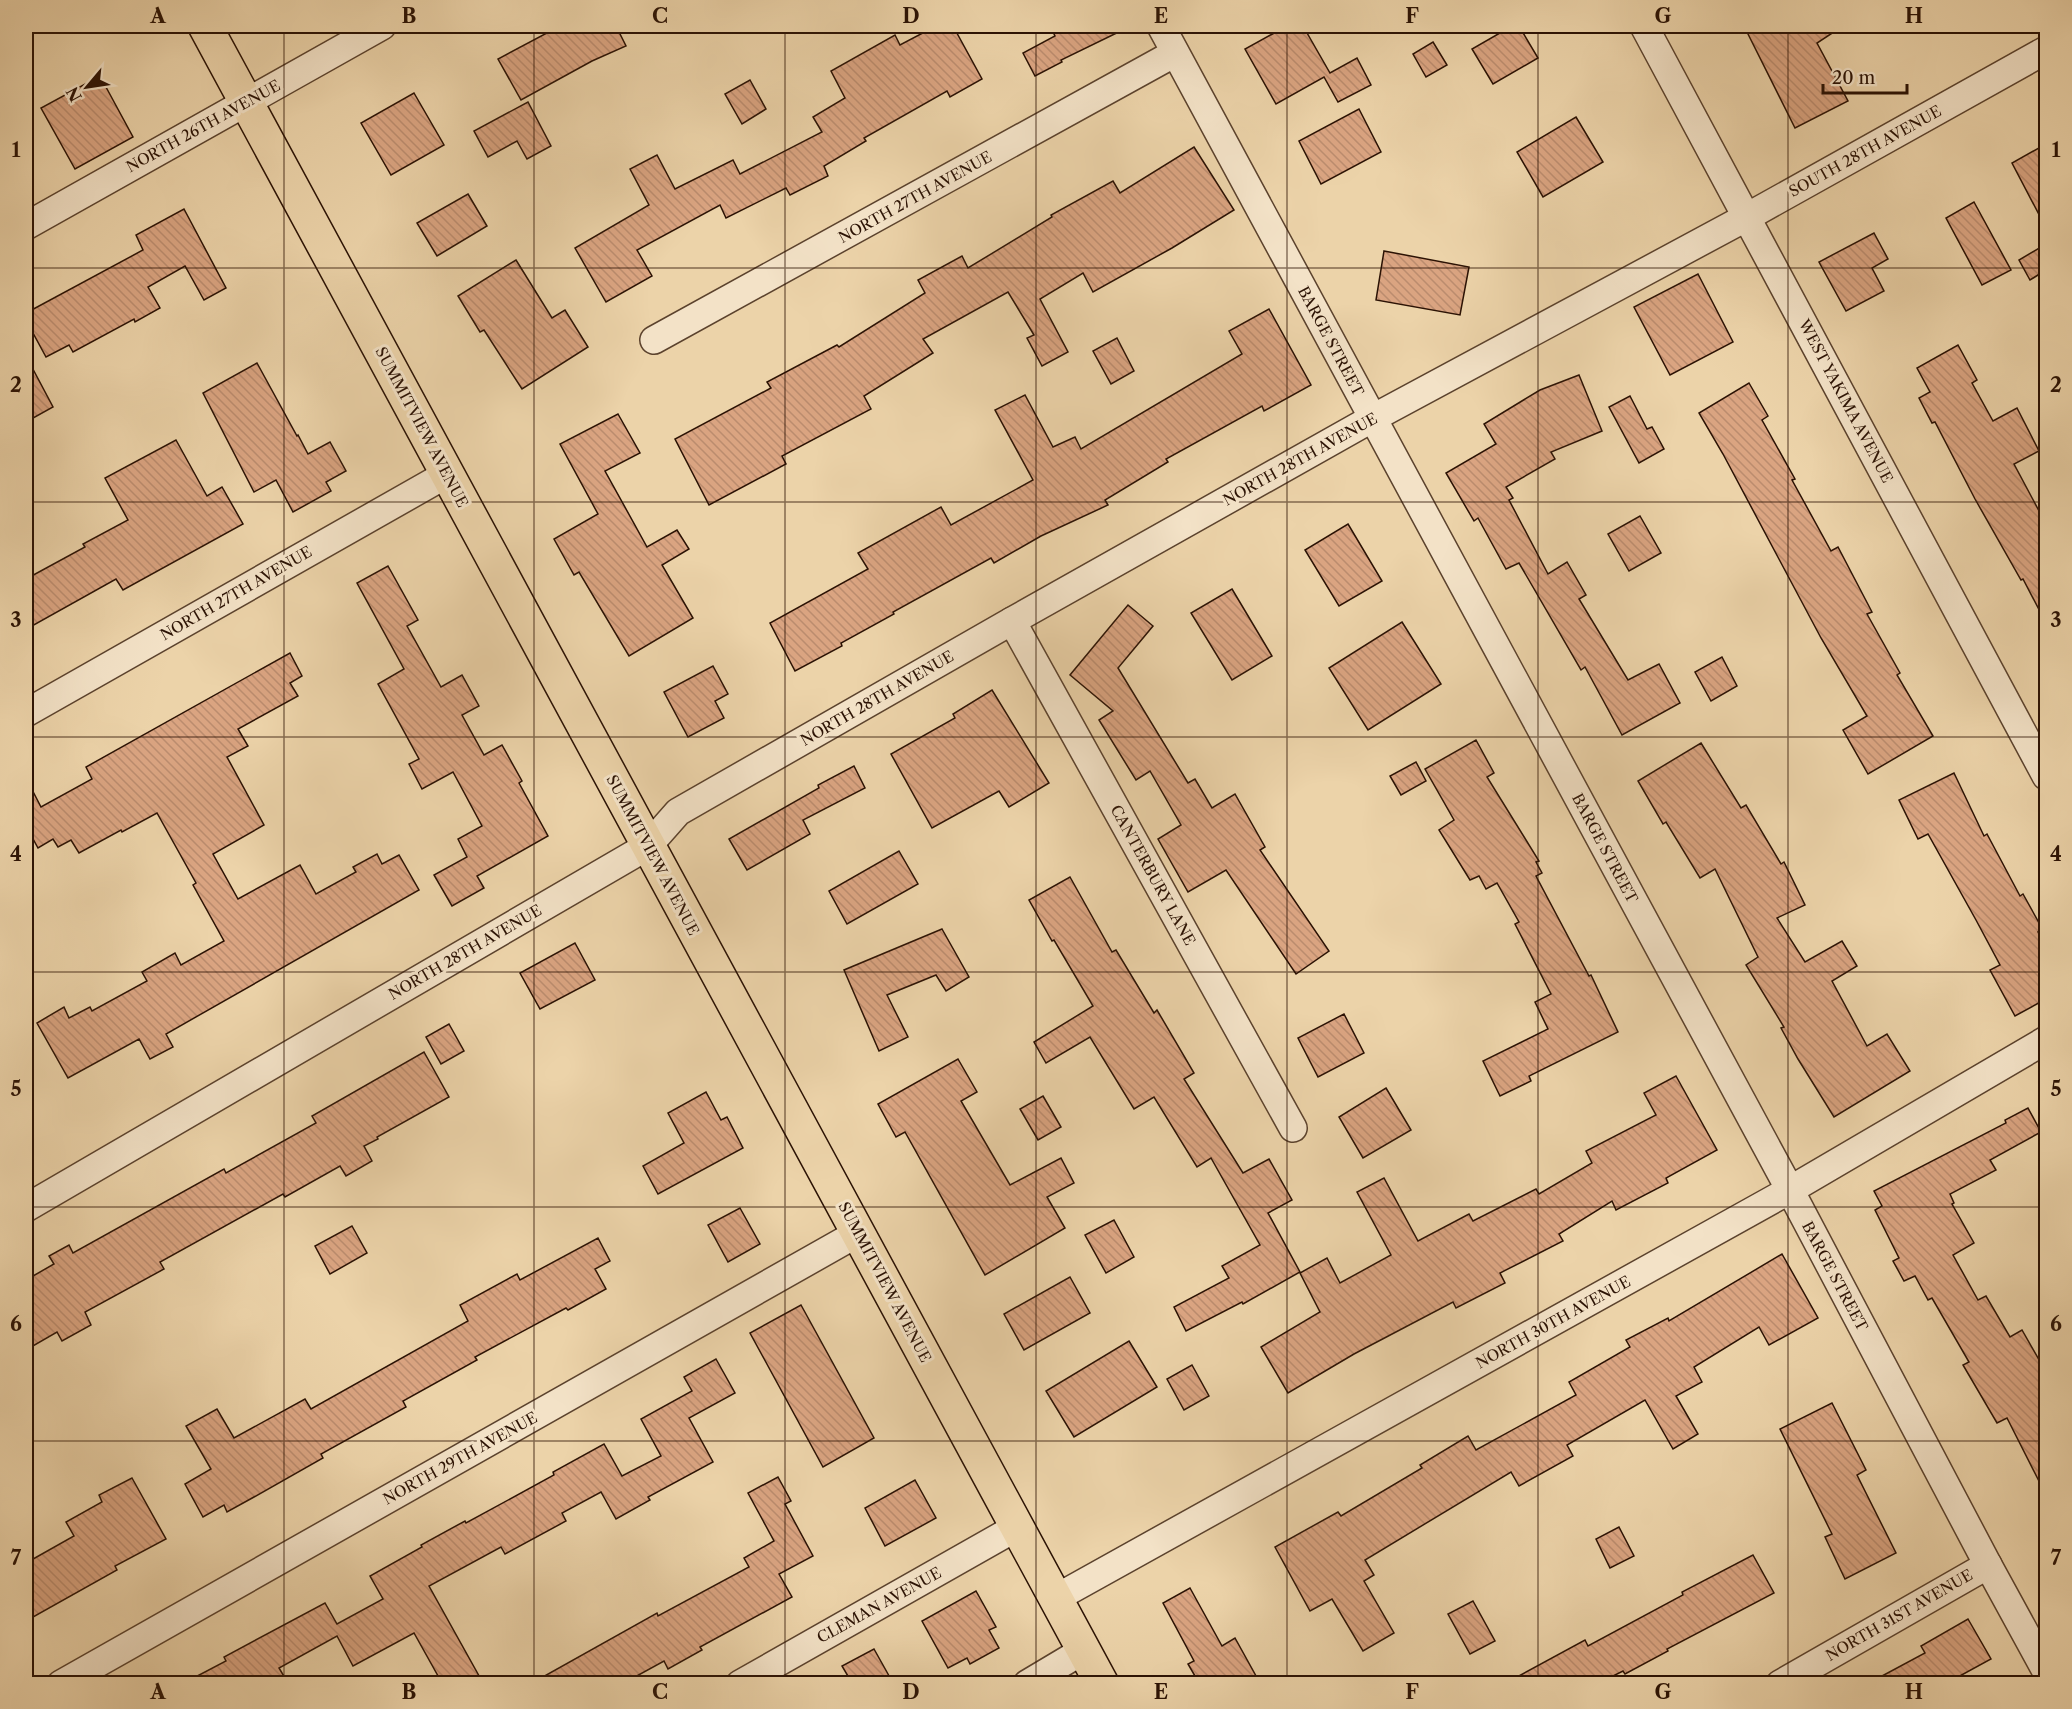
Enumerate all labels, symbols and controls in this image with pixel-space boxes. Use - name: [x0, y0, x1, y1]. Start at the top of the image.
- text: A: [149, 4, 166, 28]
- text: B: [402, 4, 417, 28]
- text: C: [652, 4, 668, 28]
- text: D: [902, 4, 920, 28]
- text: E: [1154, 4, 1168, 28]
- text: F: [1405, 4, 1419, 28]
- text: G: [1655, 4, 1672, 28]
- text: H: [1905, 4, 1923, 28]
- north arrow: [57, 57, 117, 117]
- scale bar: [1823, 57, 1907, 95]
- text: 20 m: [1832, 67, 1876, 89]
- street label: NORTH 26TH AVENUE: [123, 76, 283, 176]
- text: N: [62, 83, 86, 105]
- street label: SOUTH 28TH AVENUE: [1785, 101, 1945, 201]
- text: 1: [12, 138, 21, 162]
- text: 1: [2052, 138, 2061, 162]
- street label: NORTH 27TH AVENUE: [835, 147, 995, 247]
- street label: BARGE STREET: [1294, 283, 1368, 400]
- street label: WEST YAKIMA AVENUE: [1794, 315, 1897, 486]
- street label: SUMMITVIEW AVENUE: [372, 343, 472, 511]
- text: 2: [10, 373, 22, 397]
- text: 2: [2050, 373, 2062, 397]
- street label: NORTH 28TH AVENUE: [1219, 409, 1381, 509]
- street label: NORTH 27TH AVENUE: [157, 542, 315, 644]
- text: 3: [10, 608, 22, 632]
- text: 3: [2050, 608, 2062, 632]
- street label: NORTH 28TH AVENUE: [797, 646, 957, 750]
- street label: SUMMITVIEW AVENUE: [603, 771, 703, 939]
- street label: BARGE STREET: [1568, 790, 1642, 907]
- street label: CANTERBURY LANE: [1106, 801, 1200, 949]
- text: 4: [10, 842, 22, 866]
- text: 4: [2050, 842, 2062, 866]
- street label: NORTH 28TH AVENUE: [385, 900, 545, 1004]
- text: 5: [10, 1077, 22, 1101]
- text: 5: [2050, 1077, 2062, 1101]
- street label: SUMMITVIEW AVENUE: [835, 1198, 935, 1366]
- street label: BARGE STREET: [1798, 1218, 1872, 1335]
- street label: NORTH 30TH AVENUE: [1472, 1272, 1634, 1372]
- text: 6: [10, 1312, 22, 1336]
- text: 6: [2050, 1312, 2062, 1336]
- street label: NORTH 29TH AVENUE: [379, 1408, 541, 1508]
- text: 7: [11, 1546, 22, 1570]
- text: 7: [2051, 1546, 2062, 1570]
- street label: CLEMAN AVENUE: [814, 1563, 944, 1647]
- street label: NORTH 31ST AVENUE: [1822, 1565, 1976, 1665]
- text: A: [149, 1680, 166, 1704]
- text: B: [402, 1680, 417, 1704]
- text: C: [652, 1680, 668, 1704]
- text: D: [902, 1680, 920, 1704]
- text: E: [1154, 1680, 1168, 1704]
- text: F: [1405, 1680, 1419, 1704]
- text: G: [1655, 1680, 1672, 1704]
- text: H: [1905, 1680, 1923, 1704]

